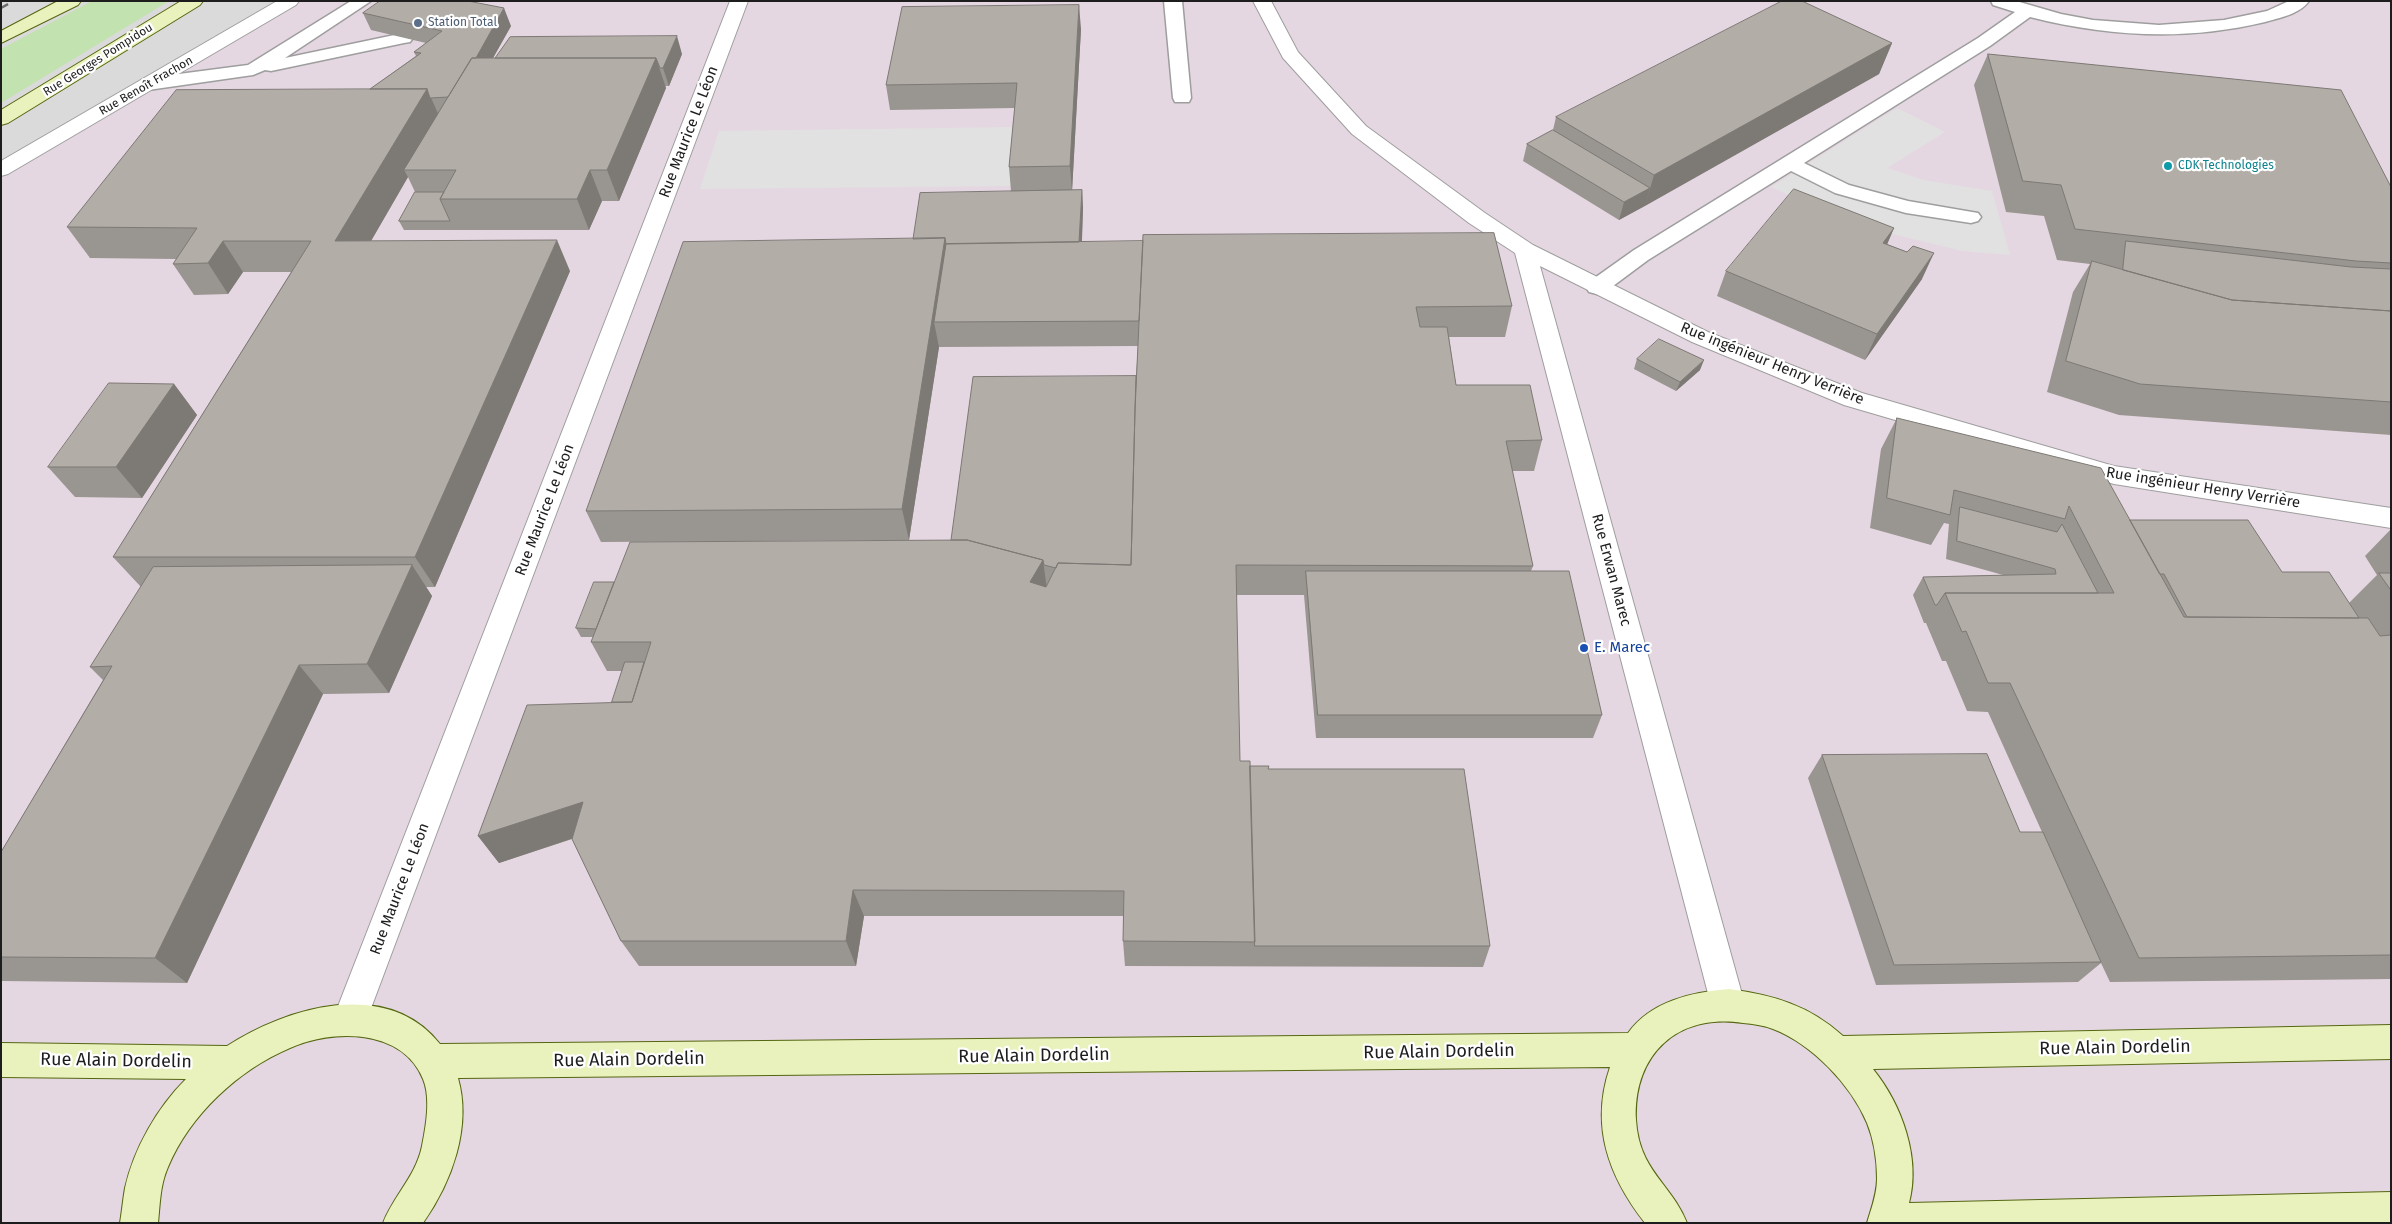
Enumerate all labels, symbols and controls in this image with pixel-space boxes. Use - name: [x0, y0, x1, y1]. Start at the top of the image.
- place label: Station Total: [428, 16, 497, 30]
- marker: Station Total: [412, 17, 424, 29]
- street label: Rue Georges Pompidou: [41, 20, 155, 100]
- street label: Rue Benoît Frachon: [97, 53, 195, 119]
- street label: Rue Maurice Le Léon: [656, 64, 722, 200]
- place label: CDK Technologies: [2178, 159, 2274, 173]
- marker: CDK Technologies: [2162, 160, 2174, 172]
- street label: Rue ingénieur Henry Verrière: [1678, 319, 1866, 409]
- street label: Rue Maurice Le Léon: [512, 442, 578, 578]
- street label: Rue ingénieur Henry Verrière: [2105, 464, 2301, 512]
- street label: Rue Erwan Marec: [1587, 512, 1635, 628]
- place label: E. Marec: [1594, 639, 1650, 657]
- marker: E. Marec: [1578, 642, 1590, 654]
- street label: Rue Maurice Le Léon: [367, 821, 433, 957]
- street label: Rue Alain Dordelin: [2039, 1036, 2191, 1060]
- street label: Rue Alain Dordelin: [1363, 1040, 1515, 1064]
- street label: Rue Alain Dordelin: [958, 1044, 1110, 1068]
- street label: Rue Alain Dordelin: [553, 1048, 705, 1072]
- street label: Rue Alain Dordelin: [40, 1049, 192, 1073]

